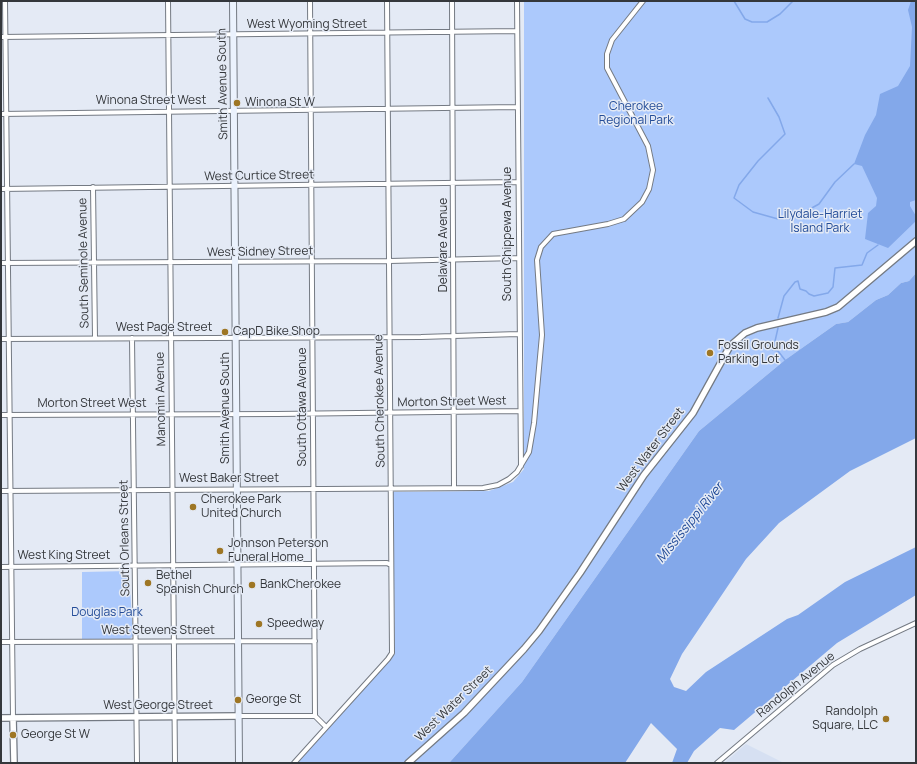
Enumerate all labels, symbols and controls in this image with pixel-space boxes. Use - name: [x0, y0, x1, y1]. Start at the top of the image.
- street label: West Wyoming Street: [247, 18, 367, 32]
- street label: Smith Avenue South: [215, 28, 231, 140]
- street label: Winona Street West: [96, 94, 206, 108]
- place label: Winona St W: [245, 96, 315, 110]
- marker: Winona St W: [232, 98, 242, 108]
- park label: Cherokee Regional Park: [599, 100, 673, 128]
- street label: South Chippewa Avenue: [501, 167, 515, 301]
- street label: West Curtice Street: [204, 168, 314, 184]
- street label: South Seminole Avenue: [76, 198, 92, 328]
- street label: Delaware Avenue: [437, 198, 451, 292]
- park label: Lilydale-Harriet Island Park: [778, 208, 862, 236]
- street label: West Sidney Street: [207, 244, 313, 260]
- street label: West Page Street: [116, 321, 212, 335]
- place label: CapD Bike Shop: [233, 325, 320, 339]
- marker: CapD Bike Shop: [220, 327, 230, 337]
- street label: South Cherokee Avenue: [372, 334, 388, 468]
- place label: Fossil Grounds Parking Lot: [718, 339, 799, 367]
- street label: South Ottawa Avenue: [296, 348, 310, 466]
- marker: Fossil Grounds Parking Lot: [705, 348, 715, 358]
- street label: Manomin Avenue: [153, 352, 169, 446]
- street label: Smith Avenue South: [219, 352, 233, 464]
- street label: Morton Street West: [397, 394, 507, 410]
- street label: Morton Street West: [38, 397, 146, 411]
- street label: West Water Street: [615, 405, 687, 495]
- street label: West Baker Street: [179, 472, 279, 486]
- street label: South Orleans Street: [117, 480, 133, 596]
- water label: Mississippi River: [653, 480, 727, 566]
- place label: Cherokee Park United Church: [201, 493, 281, 521]
- marker: Cherokee Park United Church: [188, 502, 198, 512]
- place label: Johnson Peterson Funeral Home: [228, 537, 328, 565]
- marker: Johnson Peterson Funeral Home: [215, 546, 225, 556]
- street label: West King Street: [18, 549, 110, 563]
- place label: Bethel Spanish Church: [156, 569, 244, 597]
- marker: Bethel Spanish Church: [143, 578, 153, 588]
- place label: BankCherokee: [260, 578, 341, 592]
- marker: BankCherokee: [247, 580, 257, 590]
- park label: Douglas Park: [71, 606, 143, 620]
- place label: Speedway: [267, 617, 324, 631]
- marker: Speedway: [254, 619, 264, 629]
- street label: West Stevens Street: [101, 624, 215, 638]
- street label: Randolph Avenue: [754, 649, 838, 721]
- street label: West Water Street: [412, 663, 496, 745]
- place label: George St: [246, 693, 301, 707]
- marker: George St: [233, 695, 243, 705]
- street label: West George Street: [103, 699, 213, 713]
- place label: Randolph Square, LLC: [812, 705, 878, 733]
- marker: Randolph Square, LLC: [881, 714, 891, 724]
- place label: George St W: [21, 728, 90, 742]
- marker: George St W: [8, 730, 18, 740]

